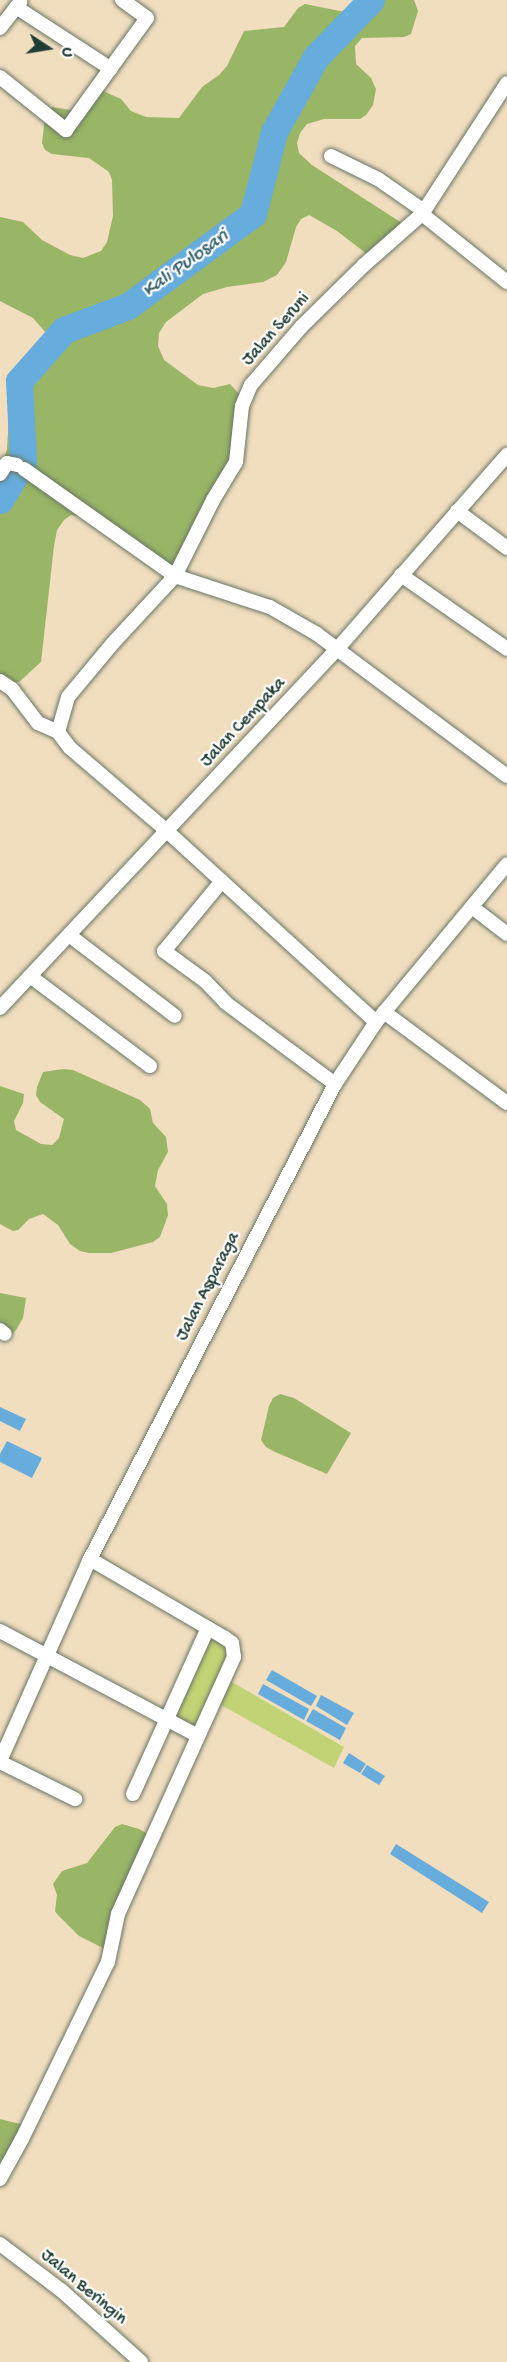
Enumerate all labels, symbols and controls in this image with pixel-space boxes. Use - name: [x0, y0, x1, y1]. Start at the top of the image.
- north arrow: [18, 18, 78, 78]
- text: U: [56, 45, 76, 58]
- water label: Kali Pulosari: [138, 225, 234, 303]
- street label: Jalan Seruni: [238, 289, 316, 371]
- street label: Jalan Cempaka: [197, 674, 291, 772]
- street label: Jalan Asparaga: [172, 1229, 246, 1345]
- street label: Jalan Beringin: [35, 2246, 131, 2330]

